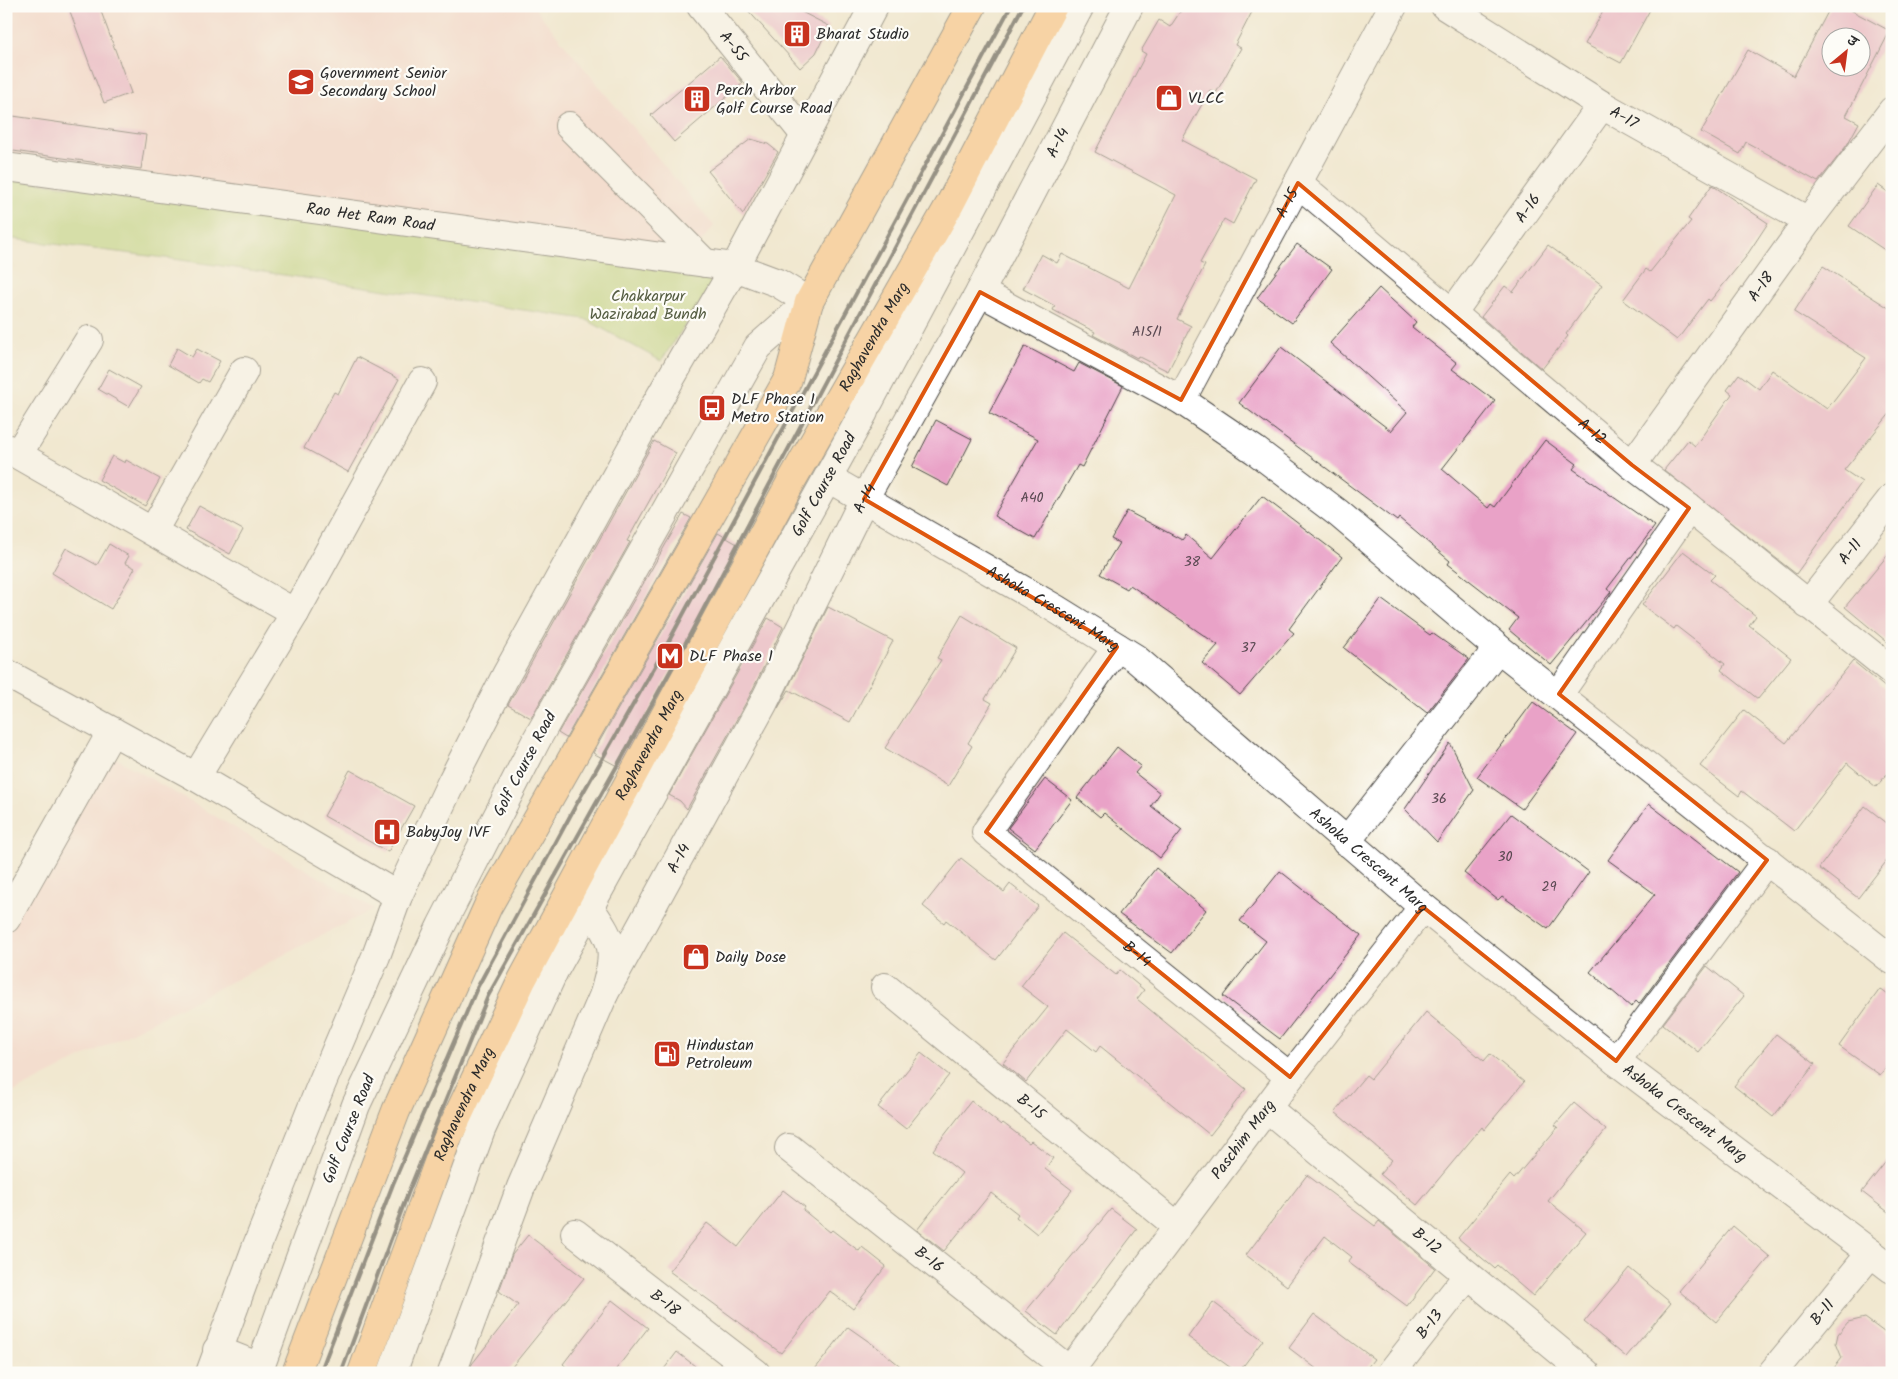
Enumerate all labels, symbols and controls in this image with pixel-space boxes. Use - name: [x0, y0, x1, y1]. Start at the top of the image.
- building icon: Bharat Studio: [782, 19, 812, 49]
- place label: Bharat Studio: [816, 22, 909, 47]
- street label: A-55: [713, 25, 755, 69]
- north arrow: [1820, 28, 1870, 78]
- text: उ: [1843, 30, 1864, 55]
- place label: Government Senior Secondary School: [320, 61, 448, 104]
- school or university icon: Government Senior Secondary School: [286, 67, 316, 97]
- place label: Perch Arbor Golf Course Road: [716, 78, 833, 121]
- shop icon: VLCC: [1154, 83, 1184, 113]
- building icon: Perch Arbor Golf Course Road: [682, 84, 712, 114]
- place label: VLCC: [1188, 86, 1224, 111]
- street label: A-17: [1605, 99, 1644, 136]
- street label: A-14: [1040, 123, 1076, 162]
- street label: A-15: [1269, 182, 1306, 222]
- street label: A-16: [1509, 188, 1547, 228]
- street label: Rao Het Ram Road: [305, 196, 437, 238]
- street label: A-18: [1741, 266, 1780, 307]
- street label: Raghavendra Marg: [832, 277, 915, 397]
- park label: Chakkarpur Wazirabad Bundh: [590, 284, 706, 327]
- house number: A15/1: [1132, 321, 1162, 343]
- place label: DLF Phase 1 Metro Station: [731, 387, 824, 430]
- bus stop icon: DLF Phase 1 Metro Station: [697, 393, 727, 423]
- street label: A-12: [1572, 412, 1612, 451]
- street label: Golf Course Road: [785, 427, 863, 541]
- street label: A-14: [846, 479, 883, 518]
- house number: A40: [1020, 487, 1044, 509]
- street label: A-11: [1832, 533, 1868, 570]
- house number: 38: [1184, 551, 1201, 573]
- street label: Ashoka Crescent Marg: [982, 559, 1124, 658]
- house number: 37: [1241, 637, 1256, 659]
- metro station icon: DLF Phase 1: [655, 641, 685, 671]
- place label: DLF Phase 1: [689, 644, 773, 669]
- street label: Raghavendra Marg: [609, 685, 689, 805]
- street label: Golf Course Road: [487, 706, 564, 821]
- house number: 36: [1431, 788, 1447, 810]
- street label: Ashoka Crescent Marg: [1303, 801, 1434, 919]
- hospital icon: BabyJoy IVF: [372, 817, 402, 847]
- place label: BabyJoy IVF: [406, 820, 492, 845]
- street label: A-14: [660, 838, 697, 878]
- house number: 30: [1498, 846, 1513, 868]
- house number: 29: [1542, 876, 1557, 898]
- street label: B-14: [1117, 934, 1158, 974]
- shop icon: Daily Dose: [681, 942, 711, 972]
- place label: Daily Dose: [715, 945, 786, 970]
- place label: Hindustan Petroleum: [686, 1033, 754, 1076]
- fuel station icon: Hindustan Petroleum: [652, 1039, 682, 1069]
- street label: Raghavendra Marg: [427, 1043, 501, 1164]
- street label: Ashoka Crescent Marg: [1617, 1058, 1753, 1169]
- street label: Golf Course Road: [316, 1070, 383, 1187]
- street label: B-15: [1011, 1087, 1052, 1127]
- street label: Paschim Marg: [1205, 1094, 1282, 1185]
- street label: B-12: [1407, 1221, 1447, 1261]
- street label: B-16: [909, 1240, 949, 1279]
- street label: B-18: [645, 1283, 686, 1323]
- street label: B-11: [1804, 1293, 1841, 1331]
- street label: B-13: [1410, 1304, 1449, 1344]

